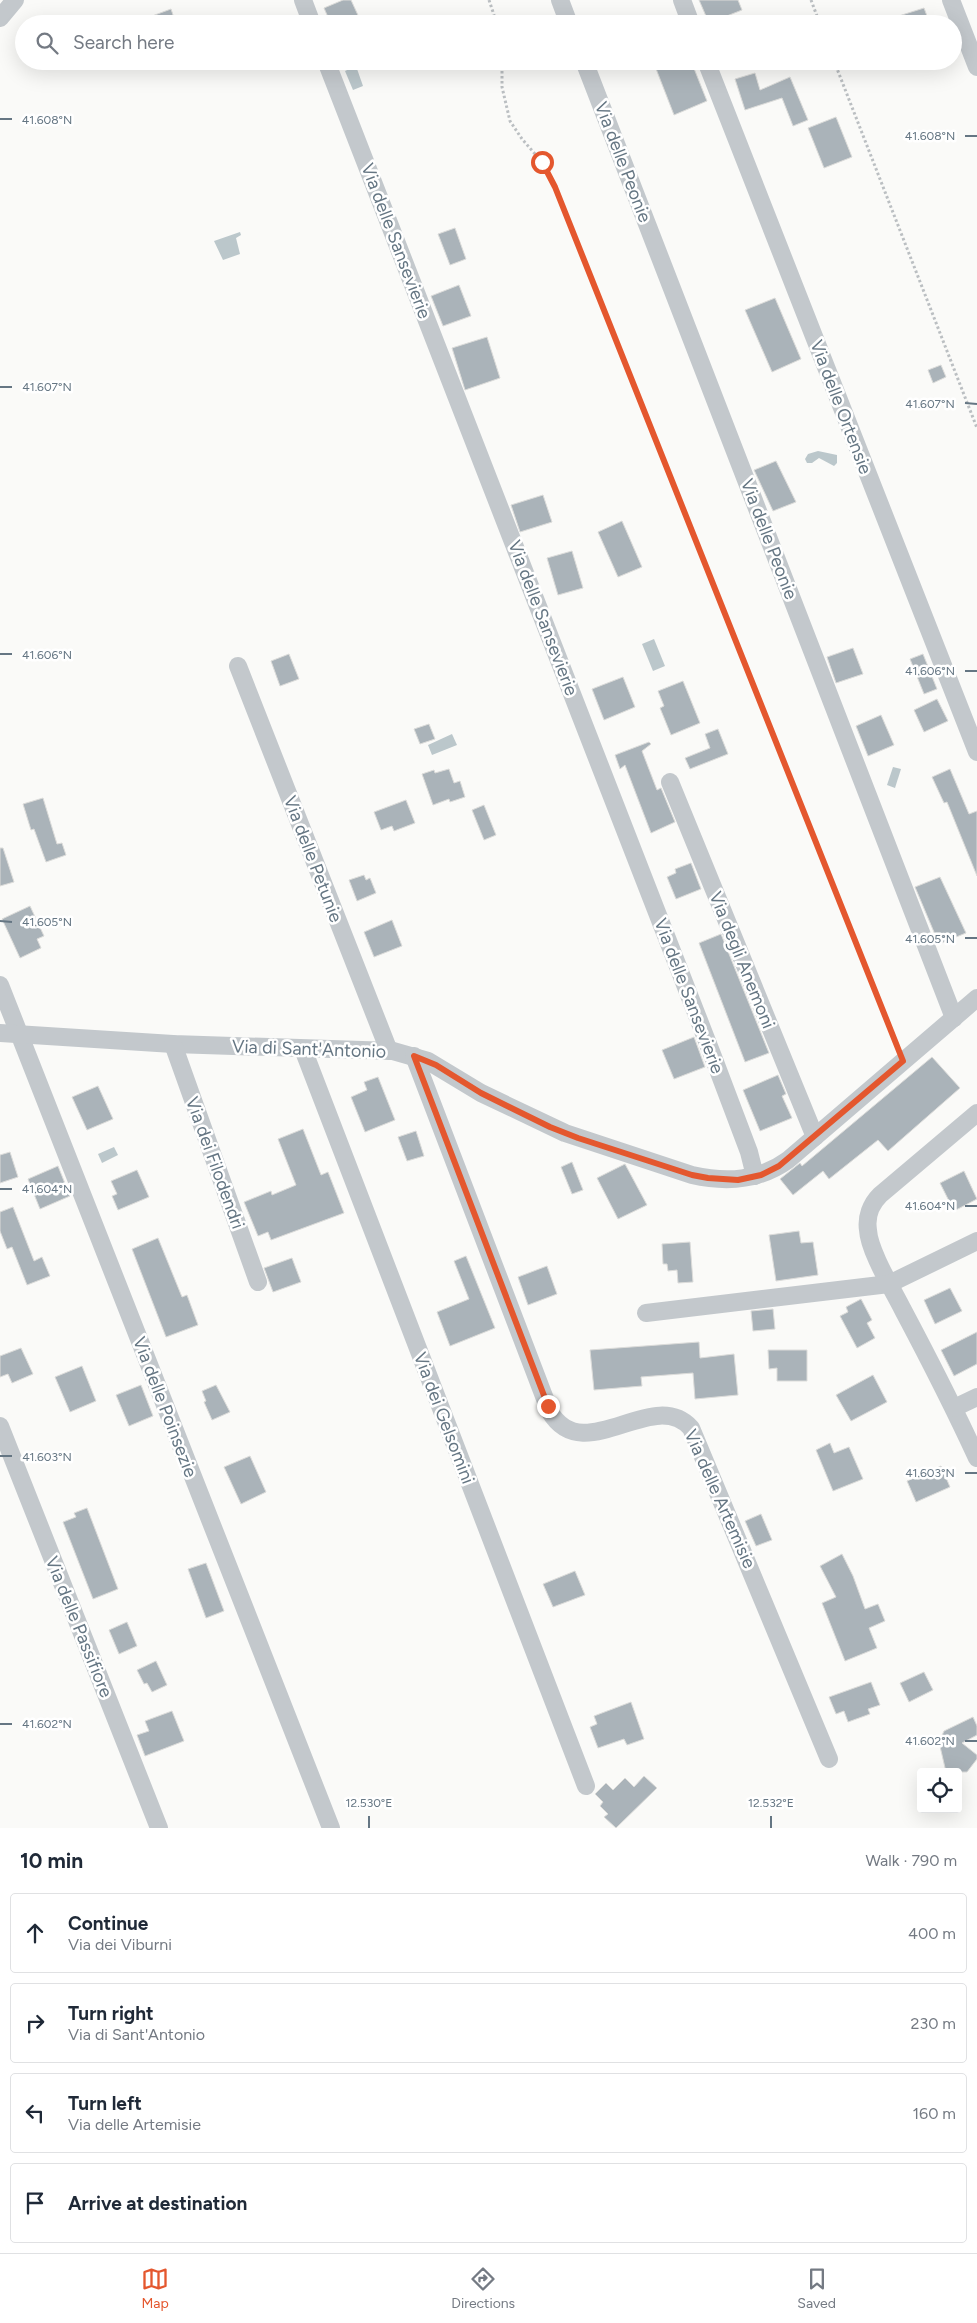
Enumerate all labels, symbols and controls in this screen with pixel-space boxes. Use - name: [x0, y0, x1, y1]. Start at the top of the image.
- search box: [15, 15, 962, 70]
- icon: search: [33, 29, 61, 57]
- text: Search here: [73, 31, 175, 54]
- street label: Via delle Peonie: [590, 99, 656, 226]
- text: 41.608°N: [22, 113, 72, 127]
- text: 41.608°N: [905, 129, 955, 143]
- route start: [531, 151, 554, 174]
- street label: Via delle Sansevierie: [356, 160, 436, 322]
- street label: Via delle Ortensie: [805, 337, 877, 477]
- text: 41.607°N: [22, 380, 72, 394]
- text: 41.607°N: [905, 397, 955, 411]
- street label: Via delle Peonie: [736, 476, 802, 603]
- street label: Via delle Sansevierie: [503, 537, 583, 699]
- text: 41.606°N: [22, 648, 72, 662]
- text: 41.606°N: [905, 664, 955, 678]
- street label: Via delle Petunie: [279, 793, 347, 926]
- street label: Via degli Anemoni: [704, 888, 780, 1032]
- text: 41.605°N: [22, 915, 72, 929]
- street label: Via delle Sansevierie: [649, 915, 729, 1077]
- text: 41.605°N: [905, 932, 955, 946]
- street label: Via di Sant'Antonio: [232, 1035, 386, 1063]
- street label: Via dei Filodendri: [181, 1094, 249, 1232]
- text: 41.604°N: [22, 1182, 72, 1196]
- text: 41.604°N: [905, 1199, 955, 1213]
- street label: Via delle Poinsezie: [128, 1334, 202, 1481]
- street label: Via dei Gelsomini: [409, 1349, 479, 1487]
- route end: [537, 1395, 560, 1418]
- street label: Via delle Artemisie: [680, 1426, 761, 1572]
- text: 41.603°N: [22, 1450, 72, 1464]
- text: 41.603°N: [905, 1466, 955, 1480]
- street label: Via delle Passifiore: [41, 1553, 117, 1701]
- text: 41.602°N: [22, 1717, 72, 1731]
- text: 41.602°N: [905, 1734, 955, 1748]
- map controls: [917, 1768, 962, 1813]
- button: locate: [917, 1768, 962, 1813]
- text: 12.530°E: [346, 1796, 392, 1810]
- text: 12.532°E: [748, 1796, 794, 1810]
- text: 10 min: [20, 1848, 83, 1873]
- text: Walk · 790 m: [865, 1851, 957, 1870]
- text: Continue: [68, 1912, 148, 1935]
- icon: ahead: [21, 1919, 49, 1947]
- text: 400 m: [908, 1924, 956, 1943]
- text: Via dei Viburni: [68, 1935, 172, 1954]
- text: Turn right: [68, 2002, 154, 2025]
- icon: right: [21, 2009, 49, 2037]
- text: 230 m: [911, 2014, 956, 2033]
- text: Via di Sant'Antonio: [68, 2025, 205, 2044]
- text: Turn left: [68, 2092, 142, 2115]
- icon: left: [21, 2099, 49, 2127]
- text: 160 m: [913, 2104, 956, 2123]
- text: Via delle Artemisie: [68, 2115, 201, 2134]
- icon: arrive: [21, 2189, 49, 2217]
- text: Arrive at destination: [68, 2192, 247, 2215]
- tab: Map: [141, 2265, 169, 2312]
- tab: Directions: [451, 2265, 515, 2312]
- tab: Saved: [797, 2265, 836, 2312]

